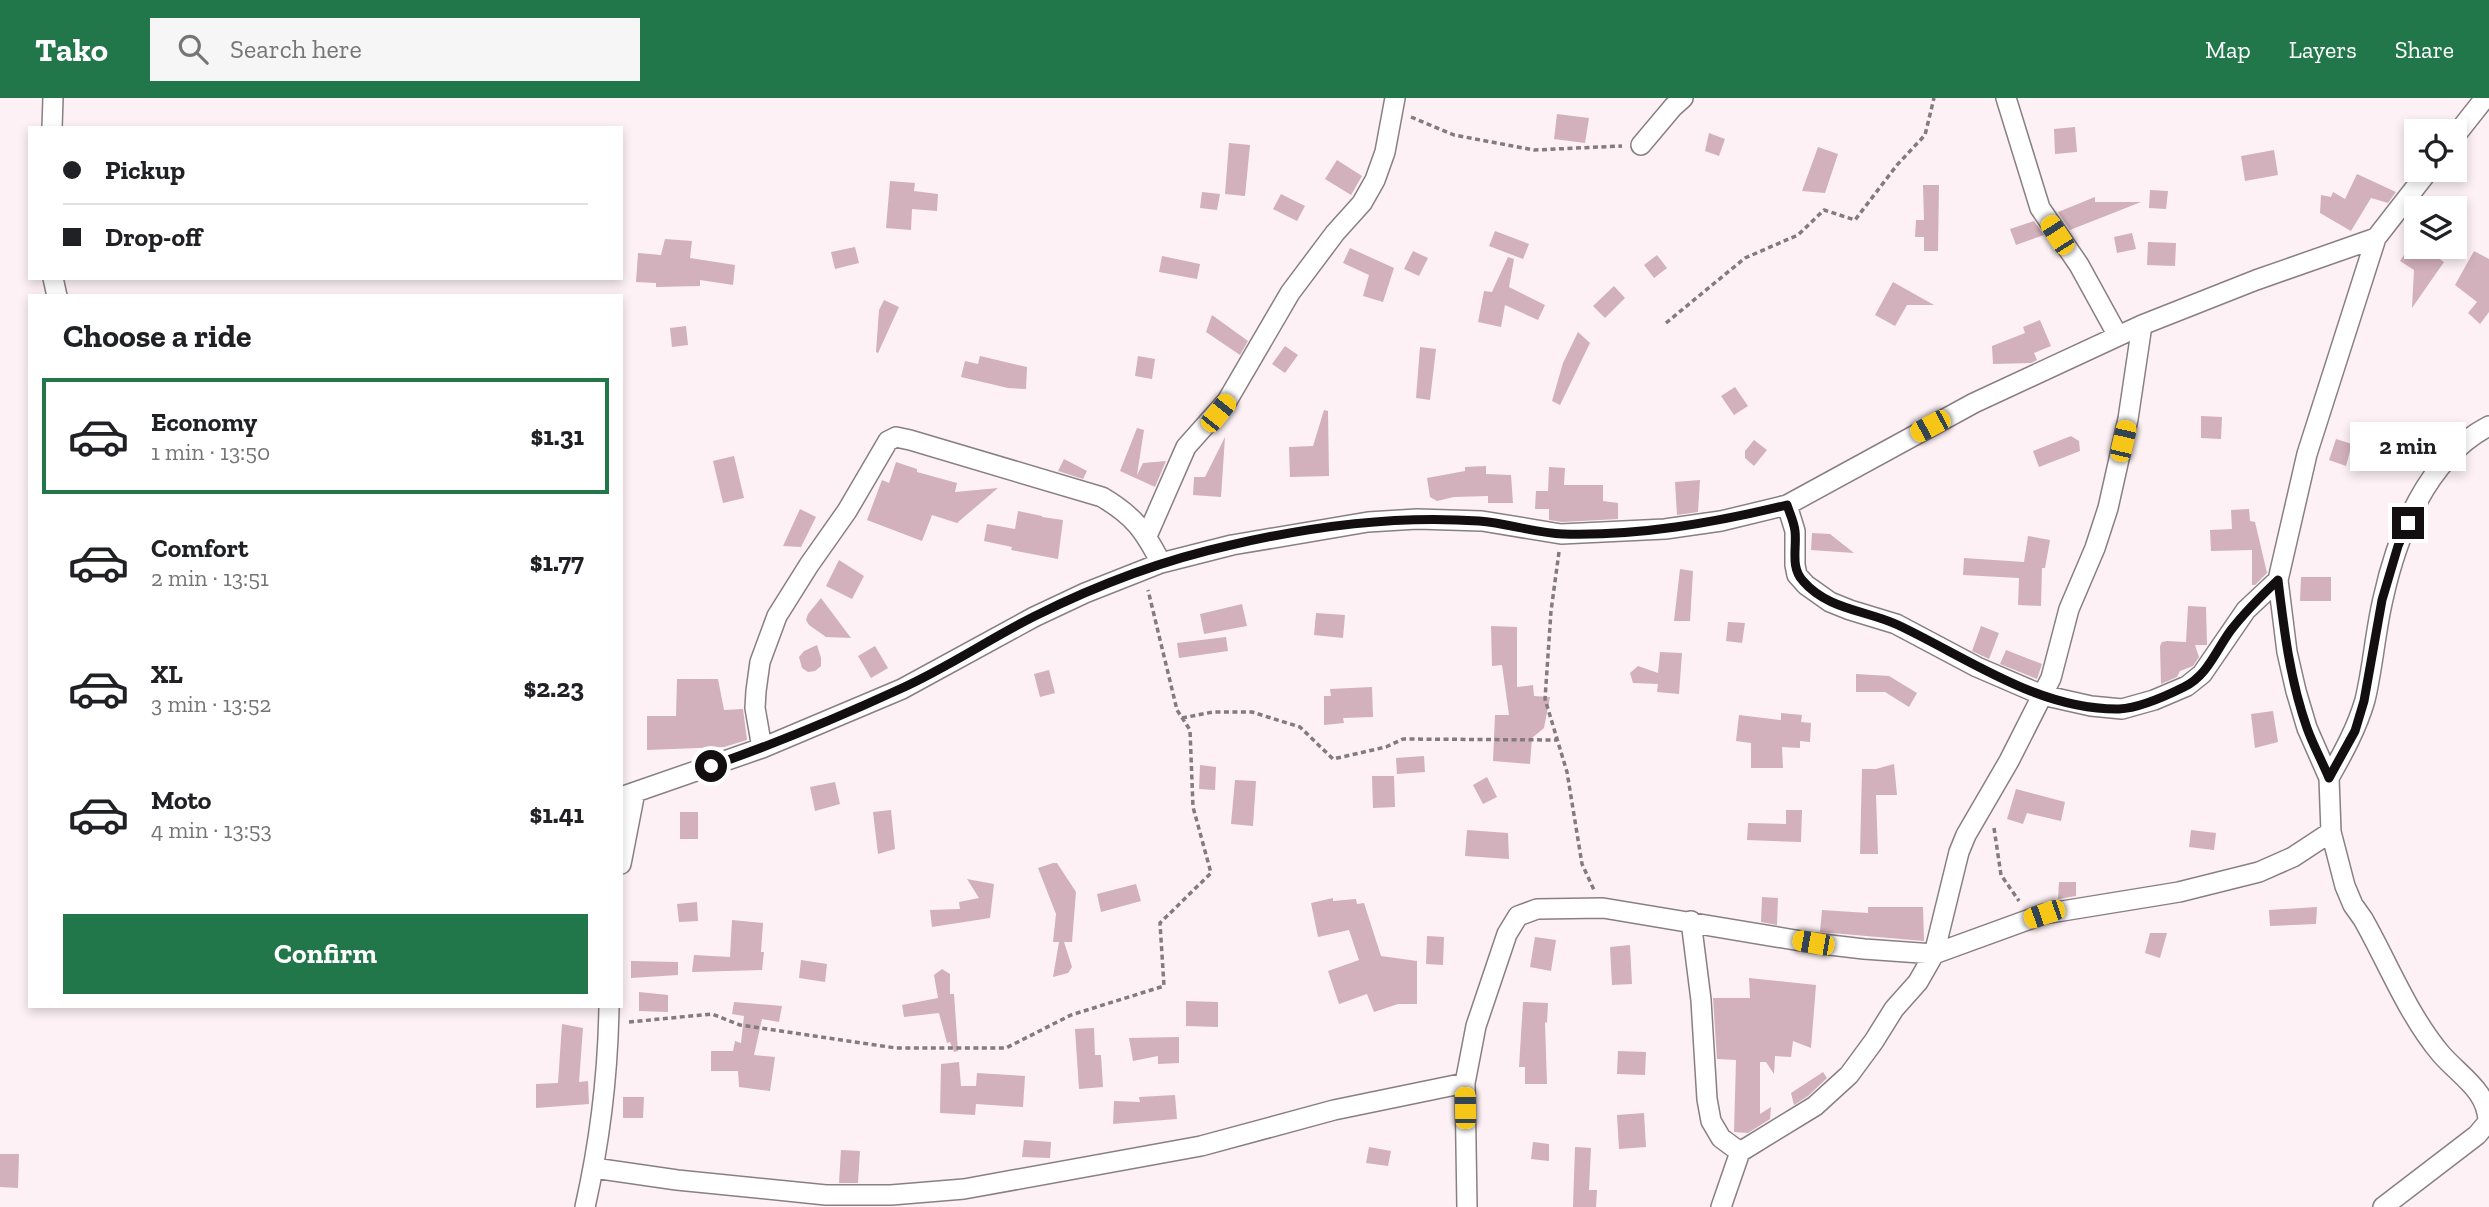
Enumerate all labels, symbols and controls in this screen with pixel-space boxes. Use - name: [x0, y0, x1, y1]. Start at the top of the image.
- search box: [150, 18, 640, 81]
- text: Tako: [35, 30, 108, 69]
- icon: search: [174, 30, 212, 68]
- text: Search here: [230, 33, 362, 65]
- text: Map: [2205, 35, 2251, 64]
- text: Layers: [2289, 35, 2357, 64]
- text: Share: [2395, 35, 2454, 64]
- map controls: [2404, 119, 2467, 259]
- button: locate: [2404, 119, 2467, 182]
- text: Pickup: [105, 154, 185, 186]
- button: layers: [2404, 196, 2467, 259]
- car: [2037, 212, 2078, 258]
- text: Drop-off: [105, 221, 202, 253]
- text: Choose a ride: [63, 317, 251, 355]
- car: [1197, 390, 1240, 436]
- icon: car: [67, 405, 130, 468]
- text: Economy: [151, 406, 257, 438]
- car: [1907, 407, 1954, 445]
- car: [2109, 418, 2138, 464]
- text: $1.31: [530, 420, 584, 452]
- callout: 2 min: [2350, 422, 2466, 470]
- text: 2 min: [2379, 432, 2437, 460]
- text: 1 min · 13:50: [151, 438, 270, 466]
- route end: [2392, 507, 2424, 539]
- icon: car: [67, 531, 130, 594]
- text: Comfort: [151, 532, 248, 564]
- text: $1.77: [530, 546, 584, 578]
- text: 2 min · 13:51: [151, 564, 269, 592]
- icon: car: [67, 657, 130, 720]
- text: XL: [151, 658, 183, 690]
- text: $2.23: [524, 672, 584, 704]
- text: 3 min · 13:52: [151, 690, 271, 718]
- route start: [695, 750, 727, 782]
- icon: car: [67, 783, 130, 846]
- text: Moto: [151, 784, 211, 816]
- text: $1.41: [529, 798, 584, 830]
- text: 4 min · 13:53: [151, 816, 272, 844]
- car: [2021, 897, 2068, 931]
- button: Confirm: [63, 914, 588, 994]
- car: [1791, 929, 1836, 957]
- car: [1455, 1087, 1476, 1129]

